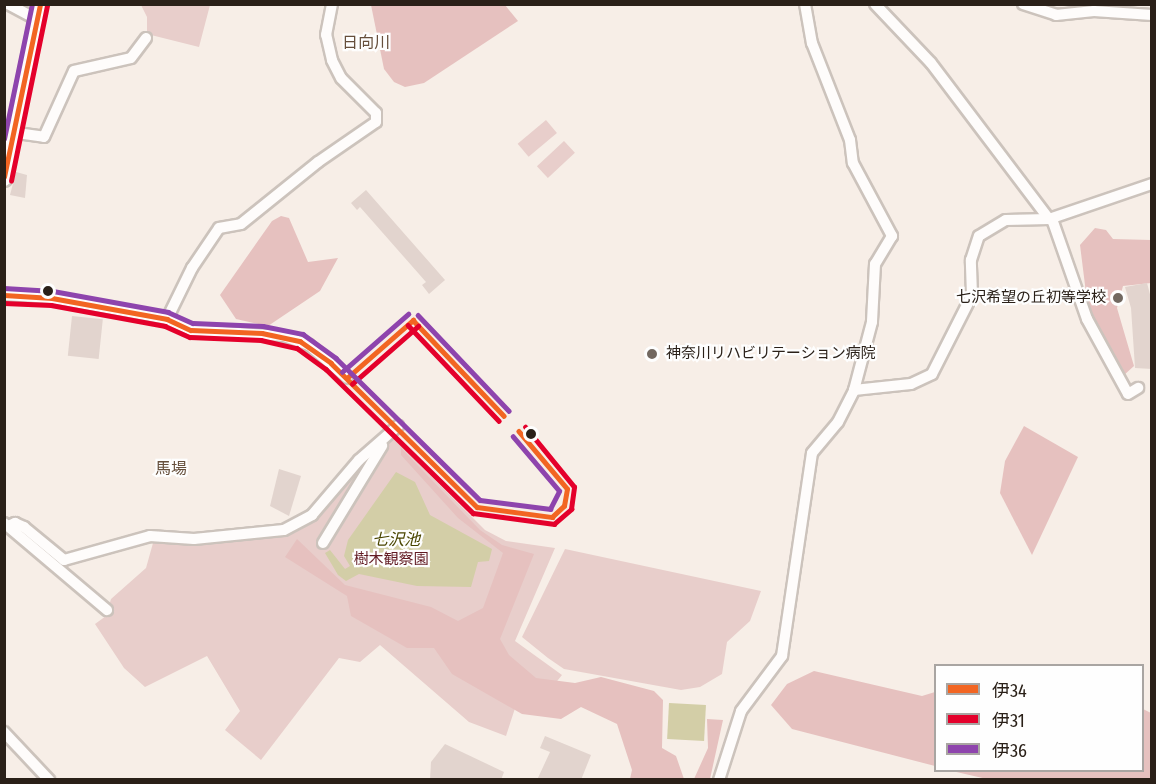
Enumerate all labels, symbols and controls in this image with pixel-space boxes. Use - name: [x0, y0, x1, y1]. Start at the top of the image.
- district label: 日向川: [342, 33, 390, 53]
- unlabelled marker: [42, 285, 54, 297]
- place label: 七沢希望の丘初等学校: [956, 289, 1106, 307]
- marker: 七沢希望の丘初等学校: [1111, 291, 1125, 305]
- marker: 神奈川リハビリテーション病院: [643, 345, 661, 363]
- place label: 神奈川リハビリテーション病院: [666, 345, 876, 363]
- unlabelled marker: [525, 428, 537, 440]
- district label: 馬場: [155, 459, 187, 479]
- water label: 七沢池: [372, 530, 420, 550]
- park label: 樹木観察園: [354, 551, 428, 569]
- legend: [934, 664, 1144, 772]
- text: 伊34: [992, 680, 1027, 702]
- text: 伊31: [992, 710, 1025, 732]
- text: 伊36: [992, 740, 1027, 762]

